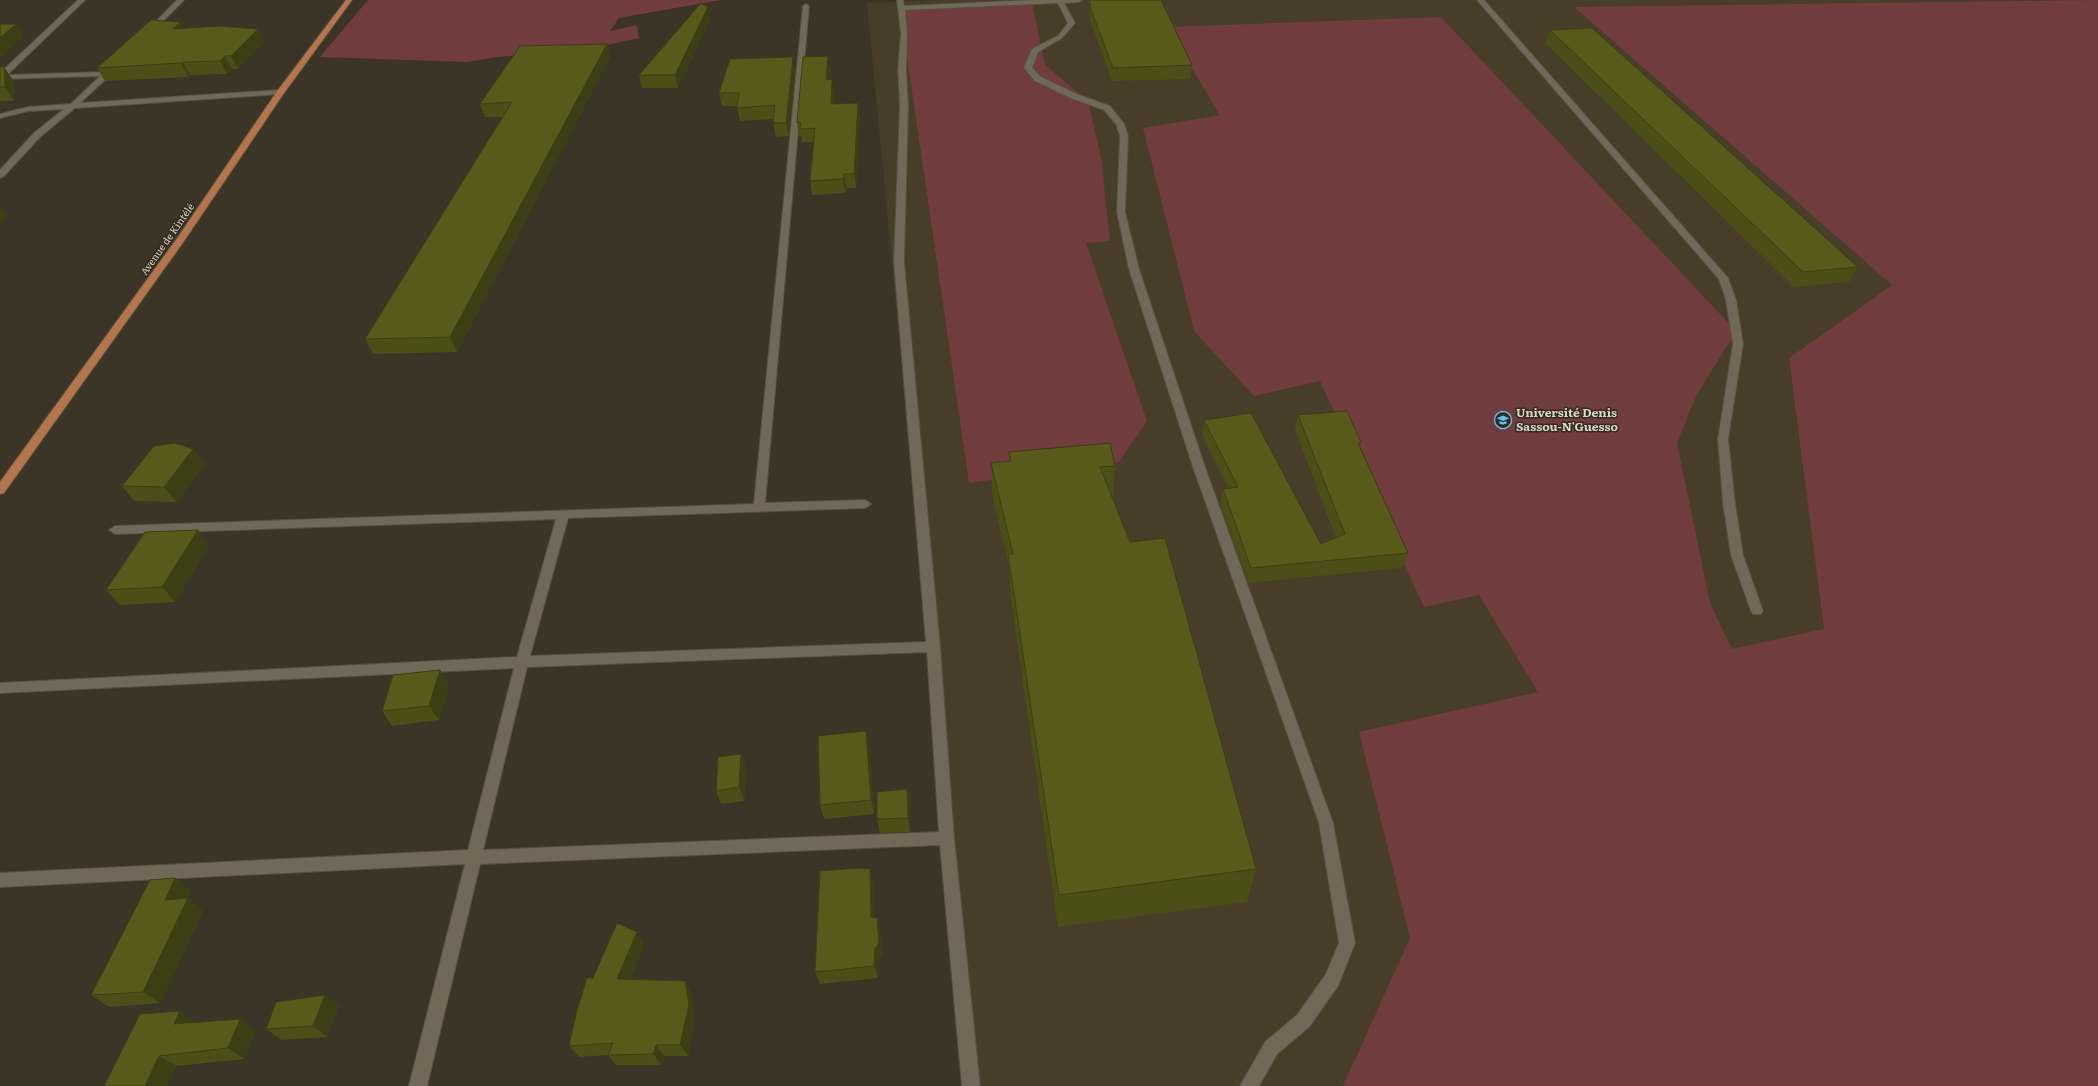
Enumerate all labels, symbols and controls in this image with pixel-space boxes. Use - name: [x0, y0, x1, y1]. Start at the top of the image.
- street label: Avenue de Kintélé: [136, 200, 197, 278]
- place label: Université Denis Sassou-N'Guesso: [1516, 403, 1618, 435]
- school or university icon: Université Denis Sassou-N'Guesso: [1493, 410, 1513, 430]

